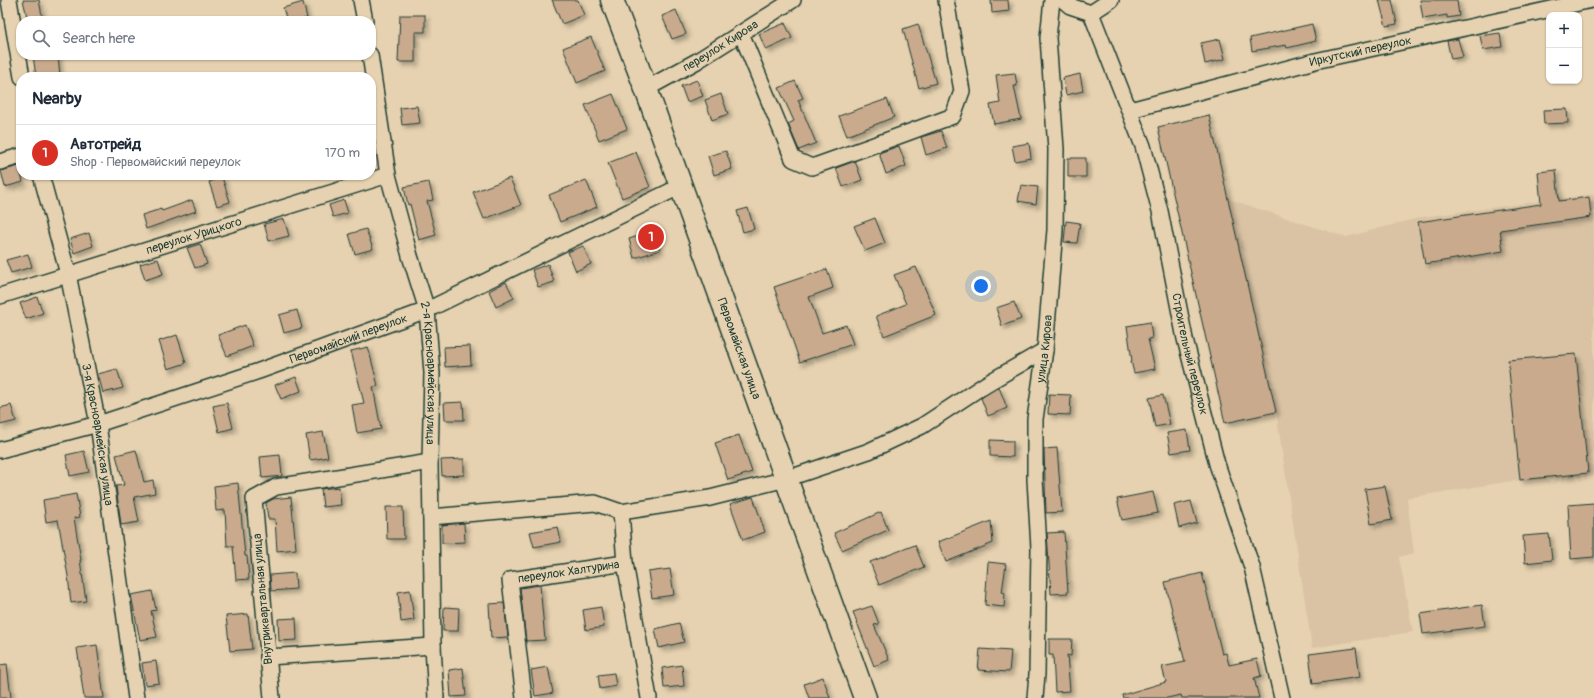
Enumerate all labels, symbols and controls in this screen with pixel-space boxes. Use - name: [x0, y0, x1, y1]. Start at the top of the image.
- map controls: [1546, 12, 1582, 84]
- button: +: [1546, 12, 1582, 48]
- search box: [16, 16, 376, 60]
- street label: переулок Кирова: [680, 16, 761, 75]
- icon: search: [30, 27, 52, 49]
- text: Search here: [62, 29, 135, 48]
- street label: Иркутский переулок: [1308, 32, 1413, 70]
- button: −: [1546, 48, 1582, 84]
- text: Nearby: [32, 88, 81, 109]
- text: Автотрейд: [70, 135, 141, 154]
- text: 1: [42, 145, 48, 161]
- text: 170 m: [325, 145, 360, 161]
- text: Shop · Первомайский переулок: [70, 154, 241, 170]
- street label: переулок Урицкого: [144, 213, 244, 258]
- pin: 1: [638, 222, 664, 252]
- your location: [971, 276, 991, 296]
- street label: Строительный переулок: [1169, 292, 1212, 416]
- street label: Первомайская улица: [714, 296, 765, 401]
- street label: 2-я Красноармейская улица: [417, 299, 440, 445]
- street label: Первомайский переулок: [287, 310, 409, 367]
- street label: улица Кирова: [1033, 314, 1055, 385]
- street label: 3-я Красноармейская улица: [79, 362, 117, 507]
- street label: Внутриквартальная улица: [250, 532, 276, 665]
- street label: переулок Халтурина: [517, 556, 621, 586]

